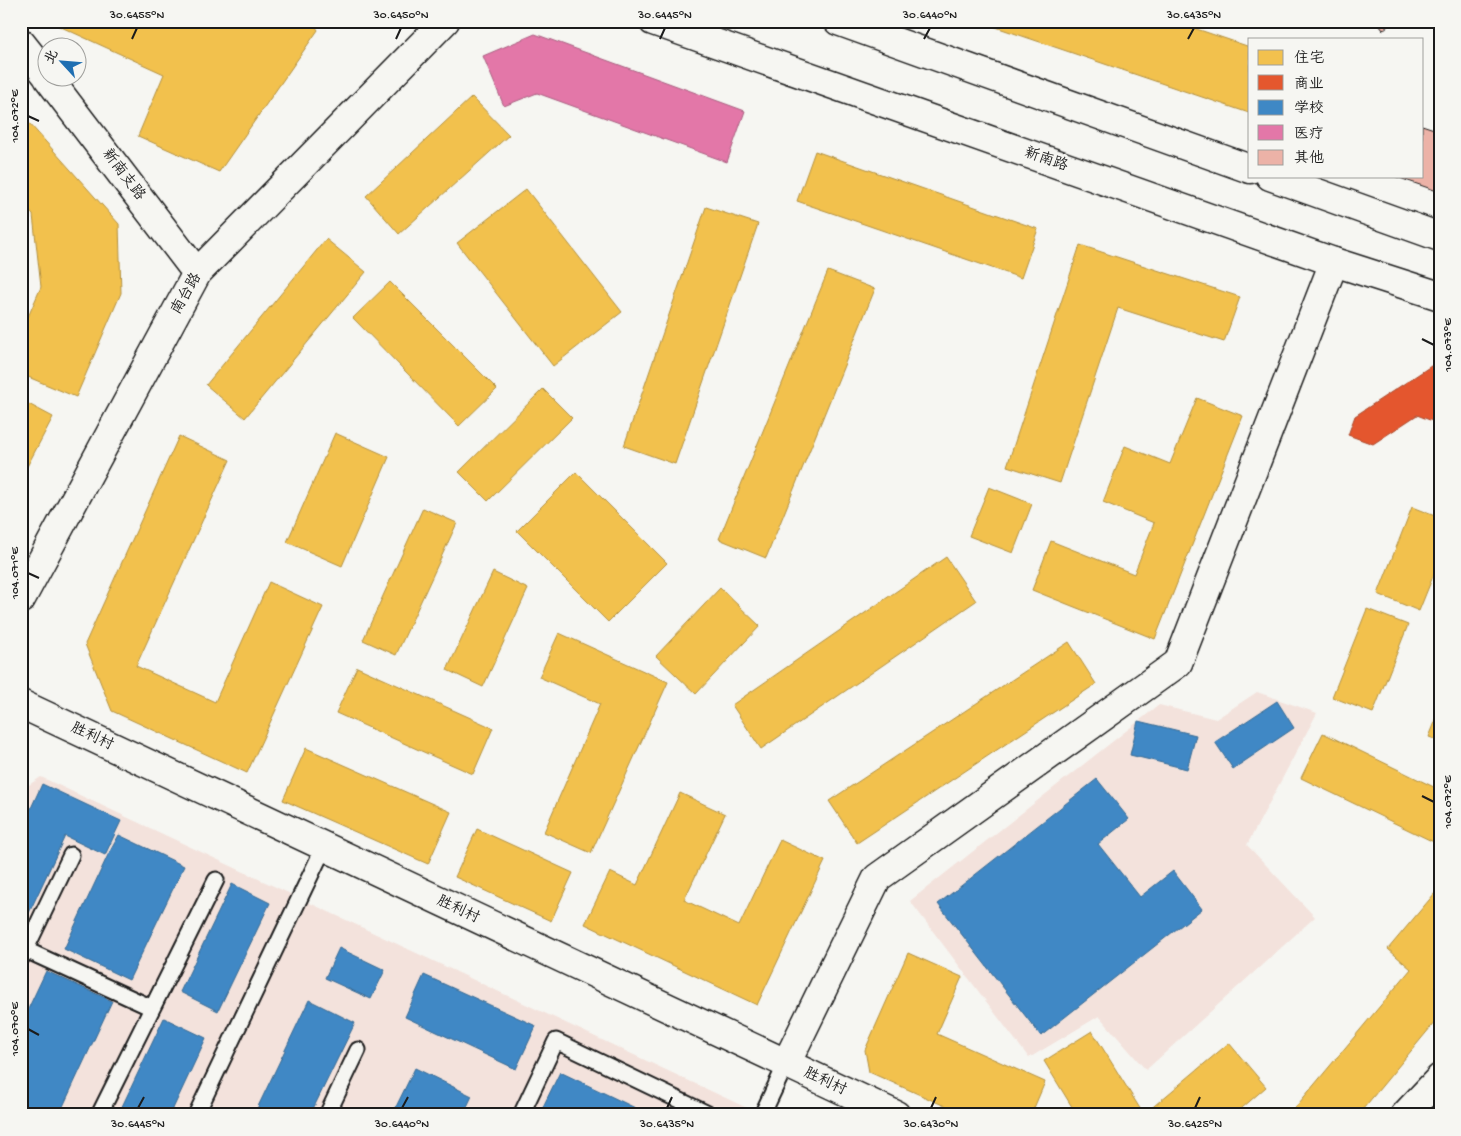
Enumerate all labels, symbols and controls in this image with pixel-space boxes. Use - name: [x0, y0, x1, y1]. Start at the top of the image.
- text: 30.6455°N: [109, 9, 164, 23]
- text: 30.6450°N: [373, 9, 429, 23]
- text: 30.6445°N: [637, 9, 692, 23]
- text: 30.6440°N: [902, 9, 957, 23]
- text: 30.6435°N: [1166, 9, 1221, 23]
- north arrow: [38, 38, 88, 88]
- legend: [1248, 38, 1424, 178]
- text: 北: [42, 47, 63, 67]
- text: 住宅: [1294, 50, 1324, 68]
- text: 商业: [1294, 75, 1324, 94]
- text: 104.072°E: [9, 89, 23, 143]
- text: 学校: [1294, 99, 1324, 118]
- text: 医疗: [1294, 126, 1324, 144]
- street label: 新南路: [1022, 143, 1071, 176]
- street label: 新南支路: [98, 145, 149, 204]
- text: 其他: [1294, 149, 1324, 168]
- street label: 南台路: [167, 270, 206, 318]
- text: 104.073°E: [1442, 318, 1456, 373]
- text: 104.071°E: [9, 547, 23, 600]
- street label: 胜利村: [68, 718, 117, 755]
- text: 104.072°E: [1442, 775, 1456, 829]
- street label: 胜利村: [434, 891, 483, 928]
- text: 104.070°E: [9, 1002, 23, 1057]
- street label: 胜利村: [801, 1063, 850, 1100]
- text: 30.6445°N: [110, 1118, 165, 1132]
- text: 30.6440°N: [374, 1118, 429, 1132]
- text: 30.6435°N: [639, 1118, 694, 1132]
- text: 30.6430°N: [903, 1118, 959, 1132]
- text: 30.6425°N: [1167, 1118, 1222, 1132]

